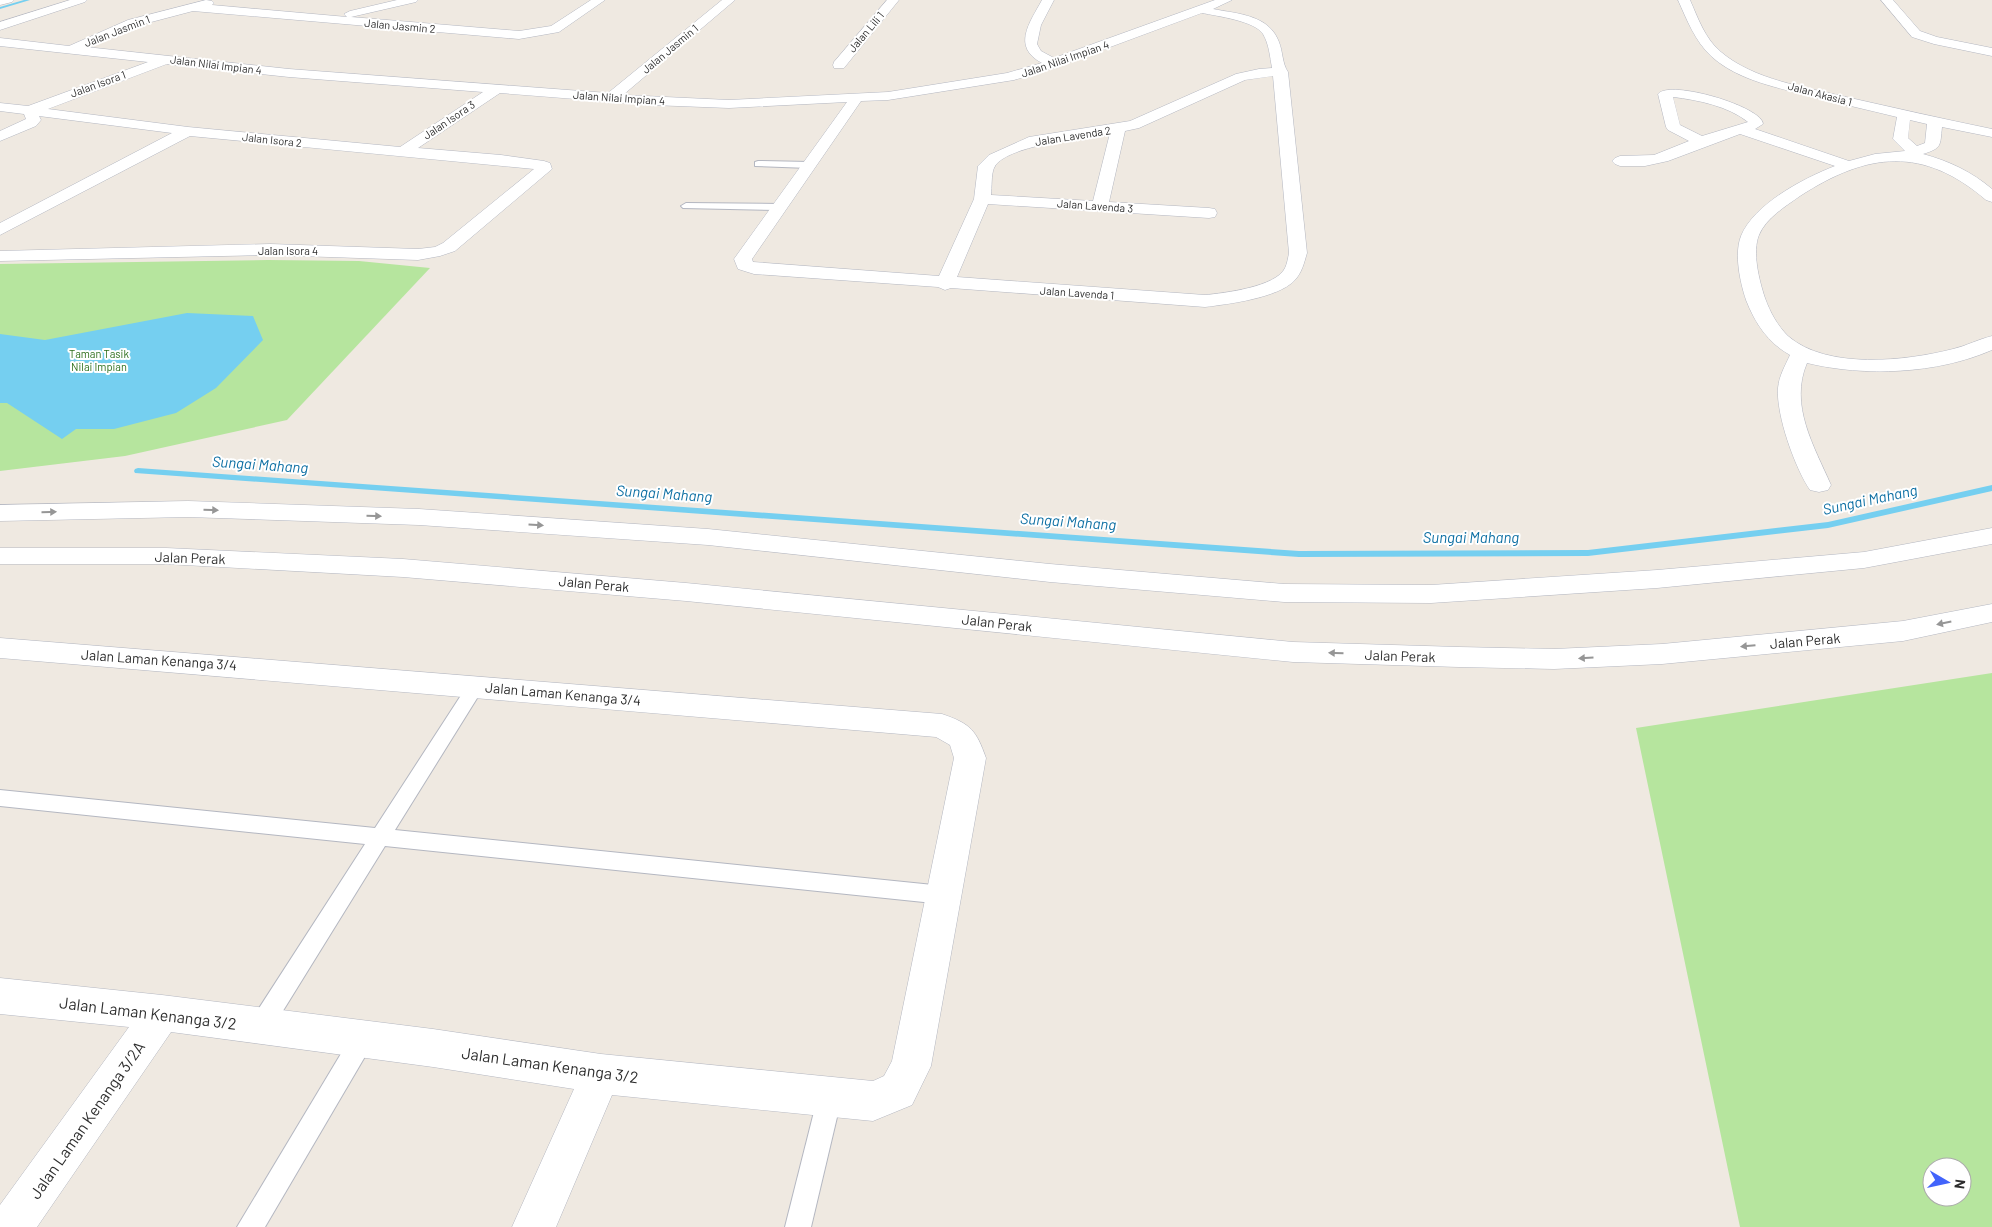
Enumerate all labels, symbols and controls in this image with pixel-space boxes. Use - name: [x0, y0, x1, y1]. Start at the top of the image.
- street label: Jalan Lili 1: [845, 9, 886, 55]
- street label: Jalan Jasmin 1: [82, 12, 152, 49]
- street label: Jalan Jasmin 2: [364, 16, 436, 35]
- street label: Jalan Jasmin 1: [639, 21, 700, 76]
- street label: Jalan Nilai Impian 4: [1019, 37, 1111, 80]
- street label: Jalan Nilai Impian 4: [169, 52, 263, 77]
- street label: Jalan Isora 1: [68, 67, 127, 100]
- street label: Jalan Akasia 1: [1787, 79, 1854, 108]
- street label: Jalan Nilai Impian 4: [573, 88, 666, 107]
- street label: Jalan Isora 3: [420, 97, 477, 142]
- street label: Jalan Lavenda 2: [1034, 123, 1112, 148]
- street label: Jalan Isora 2: [241, 130, 303, 149]
- street label: Jalan Lavenda 3: [1057, 196, 1134, 215]
- street label: Jalan Isora 4: [258, 244, 318, 257]
- street label: Jalan Lavenda 1: [1039, 283, 1115, 302]
- park label: Taman Tasik Nilai Impian: [69, 347, 129, 373]
- water label: Sungai Mahang: [211, 452, 309, 476]
- water label: Sungai Mahang: [1821, 480, 1919, 518]
- water label: Sungai Mahang: [615, 481, 713, 505]
- one-way arrow: [203, 506, 219, 514]
- one-way arrow: [41, 508, 57, 516]
- water label: Sungai Mahang: [1019, 509, 1117, 533]
- one-way arrow: [366, 512, 382, 520]
- one-way arrow: [528, 521, 544, 529]
- water label: Sungai Mahang: [1423, 528, 1519, 546]
- street label: Jalan Perak: [154, 548, 226, 567]
- street label: Jalan Perak: [558, 572, 630, 595]
- street label: Jalan Perak: [961, 610, 1033, 635]
- one-way arrow: [1936, 619, 1952, 627]
- street label: Jalan Perak: [1769, 629, 1841, 652]
- one-way arrow: [1740, 642, 1756, 650]
- street label: Jalan Laman Kenanga 3/4: [81, 646, 238, 673]
- street label: Jalan Perak: [1364, 646, 1436, 665]
- one-way arrow: [1328, 649, 1344, 657]
- one-way arrow: [1578, 654, 1594, 662]
- street label: Jalan Laman Kenanga 3/4: [485, 678, 642, 709]
- street label: Jalan Laman Kenanga 3/2: [58, 992, 238, 1033]
- street label: Jalan Laman Kenanga 3/2A: [25, 1037, 148, 1202]
- street label: Jalan Laman Kenanga 3/2: [460, 1043, 640, 1086]
- north arrow: [1922, 1157, 1972, 1207]
- text: N: [1951, 1178, 1969, 1190]

